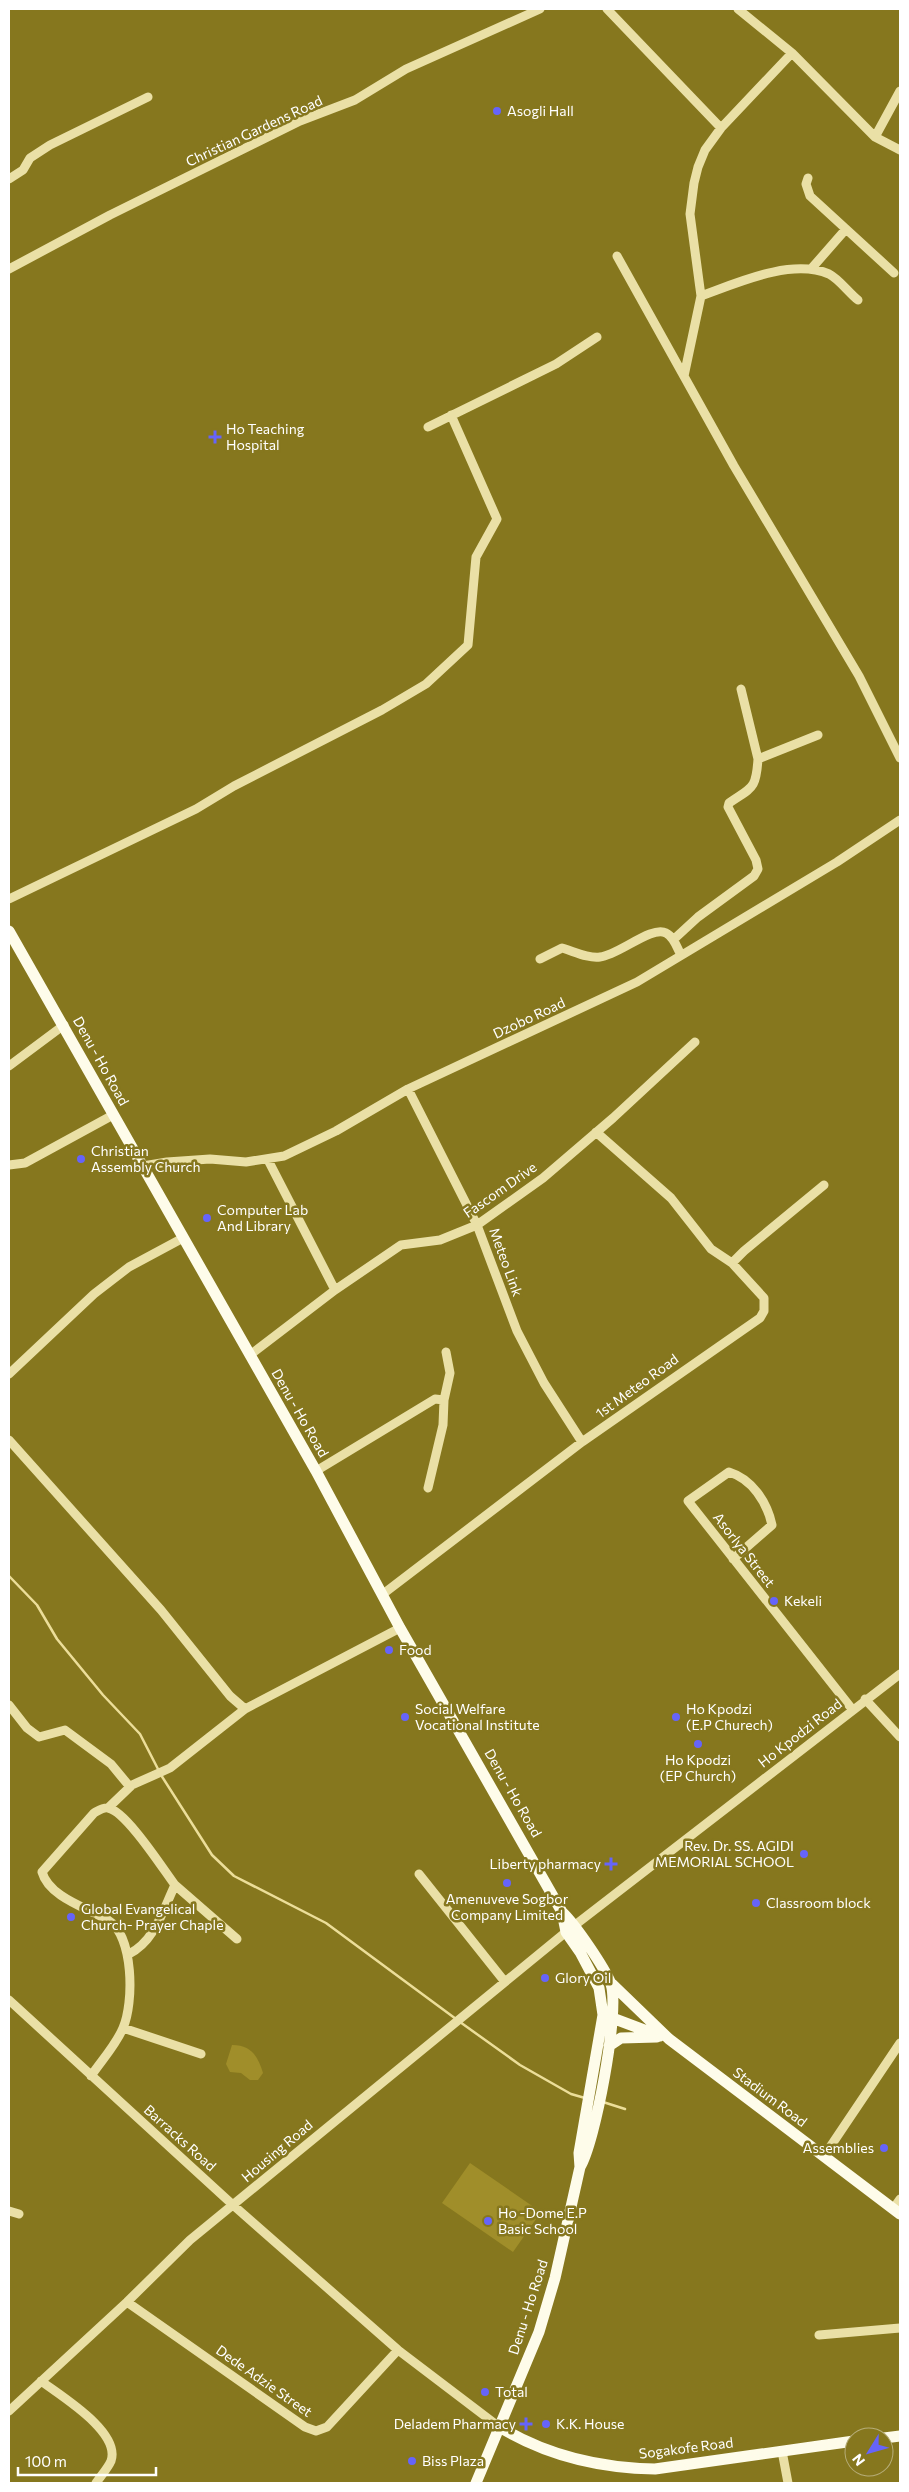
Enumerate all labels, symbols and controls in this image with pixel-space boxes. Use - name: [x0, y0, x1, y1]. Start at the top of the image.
- street label: Christian Gardens Road: [183, 91, 325, 170]
- place label: Asogli Hall: [507, 102, 574, 119]
- marker: Asogli Hall: [491, 105, 503, 117]
- place label: Ho Teaching Hospital: [226, 420, 305, 453]
- marker: Ho Teaching Hospital: [208, 430, 222, 444]
- street label: Dzobo Road: [490, 993, 568, 1042]
- street label: Denu - Ho Road: [70, 1013, 133, 1108]
- place label: Christian Assembly Church: [91, 1142, 200, 1175]
- marker: Christian Assembly Church: [75, 1153, 87, 1165]
- street label: Fascom Drive: [460, 1158, 540, 1221]
- place label: Computer Lab And Library: [217, 1201, 308, 1234]
- marker: Computer Lab And Library: [201, 1212, 213, 1224]
- street label: Meteo Link: [486, 1225, 527, 1299]
- street label: 1st Meteo Road: [592, 1350, 681, 1421]
- street label: Denu - Ho Road: [268, 1366, 333, 1460]
- street label: Asorlya Street: [710, 1509, 779, 1591]
- place label: Kekeli: [784, 1592, 822, 1609]
- marker: Kekeli: [768, 1595, 780, 1607]
- place label: Food: [399, 1641, 432, 1658]
- marker: Food: [383, 1644, 395, 1656]
- street label: Ho Kpodzi Road: [754, 1695, 845, 1771]
- place label: Social Welfare Vocational Institute: [415, 1700, 540, 1733]
- place label: Ho Kpodzi (E.P Churech): [686, 1700, 773, 1733]
- marker: Social Welfare Vocational Institute: [399, 1711, 411, 1723]
- marker: Ho Kpodzi (E.P Churech): [670, 1711, 682, 1723]
- marker: Ho Kpodzi (EP Church): [692, 1738, 704, 1750]
- street label: Denu - Ho Road: [481, 1746, 546, 1840]
- place label: Ho Kpodzi (EP Church): [660, 1751, 736, 1784]
- place label: Rev. Dr. SS. AGIDI MEMORIAL SCHOOL: [655, 1837, 794, 1870]
- marker: Rev. Dr. SS. AGIDI MEMORIAL SCHOOL: [798, 1848, 810, 1860]
- place label: Liberty pharmacy: [490, 1855, 601, 1872]
- marker: Liberty pharmacy: [605, 1858, 617, 1870]
- marker: Amenuveve Sogbor Company Limited: [501, 1877, 513, 1889]
- place label: Amenuveve Sogbor Company Limited: [446, 1890, 569, 1923]
- place label: Classroom block: [766, 1894, 871, 1911]
- marker: Classroom block: [750, 1897, 762, 1909]
- place label: Global Evangelical Church- Prayer Chaple: [81, 1900, 224, 1933]
- marker: Global Evangelical Church- Prayer Chaple: [65, 1911, 77, 1923]
- place label: Glory Oil: [555, 1969, 611, 1986]
- marker: Glory Oil: [539, 1972, 551, 1984]
- street label: Stadium Road: [730, 2063, 811, 2130]
- street label: Barracks Road: [141, 2101, 220, 2174]
- street label: Housing Road: [238, 2116, 316, 2185]
- place label: Assemblies: [803, 2139, 874, 2156]
- marker: Assemblies: [878, 2142, 890, 2154]
- place label: Ho -Dome E.P Basic School: [498, 2204, 587, 2237]
- marker: Ho -Dome E.P Basic School: [482, 2215, 494, 2227]
- street label: Denu - Ho Road: [504, 2257, 551, 2357]
- street label: Dede Adzie Street: [213, 2341, 316, 2420]
- place label: Total: [495, 2383, 528, 2400]
- marker: Total: [479, 2386, 491, 2398]
- place label: Deladem Pharmacy: [394, 2415, 516, 2432]
- place label: K.K. House: [556, 2415, 625, 2432]
- marker: Deladem Pharmacy: [520, 2418, 532, 2430]
- marker: K.K. House: [540, 2418, 552, 2430]
- north arrow: [844, 2427, 894, 2477]
- street label: Sogakofe Road: [638, 2433, 734, 2462]
- scale bar: [18, 2444, 155, 2476]
- text: N: [848, 2451, 868, 2469]
- text: 100 m: [25, 2452, 67, 2470]
- place label: Biss Plaza: [422, 2452, 484, 2469]
- marker: Biss Plaza: [406, 2455, 418, 2467]

